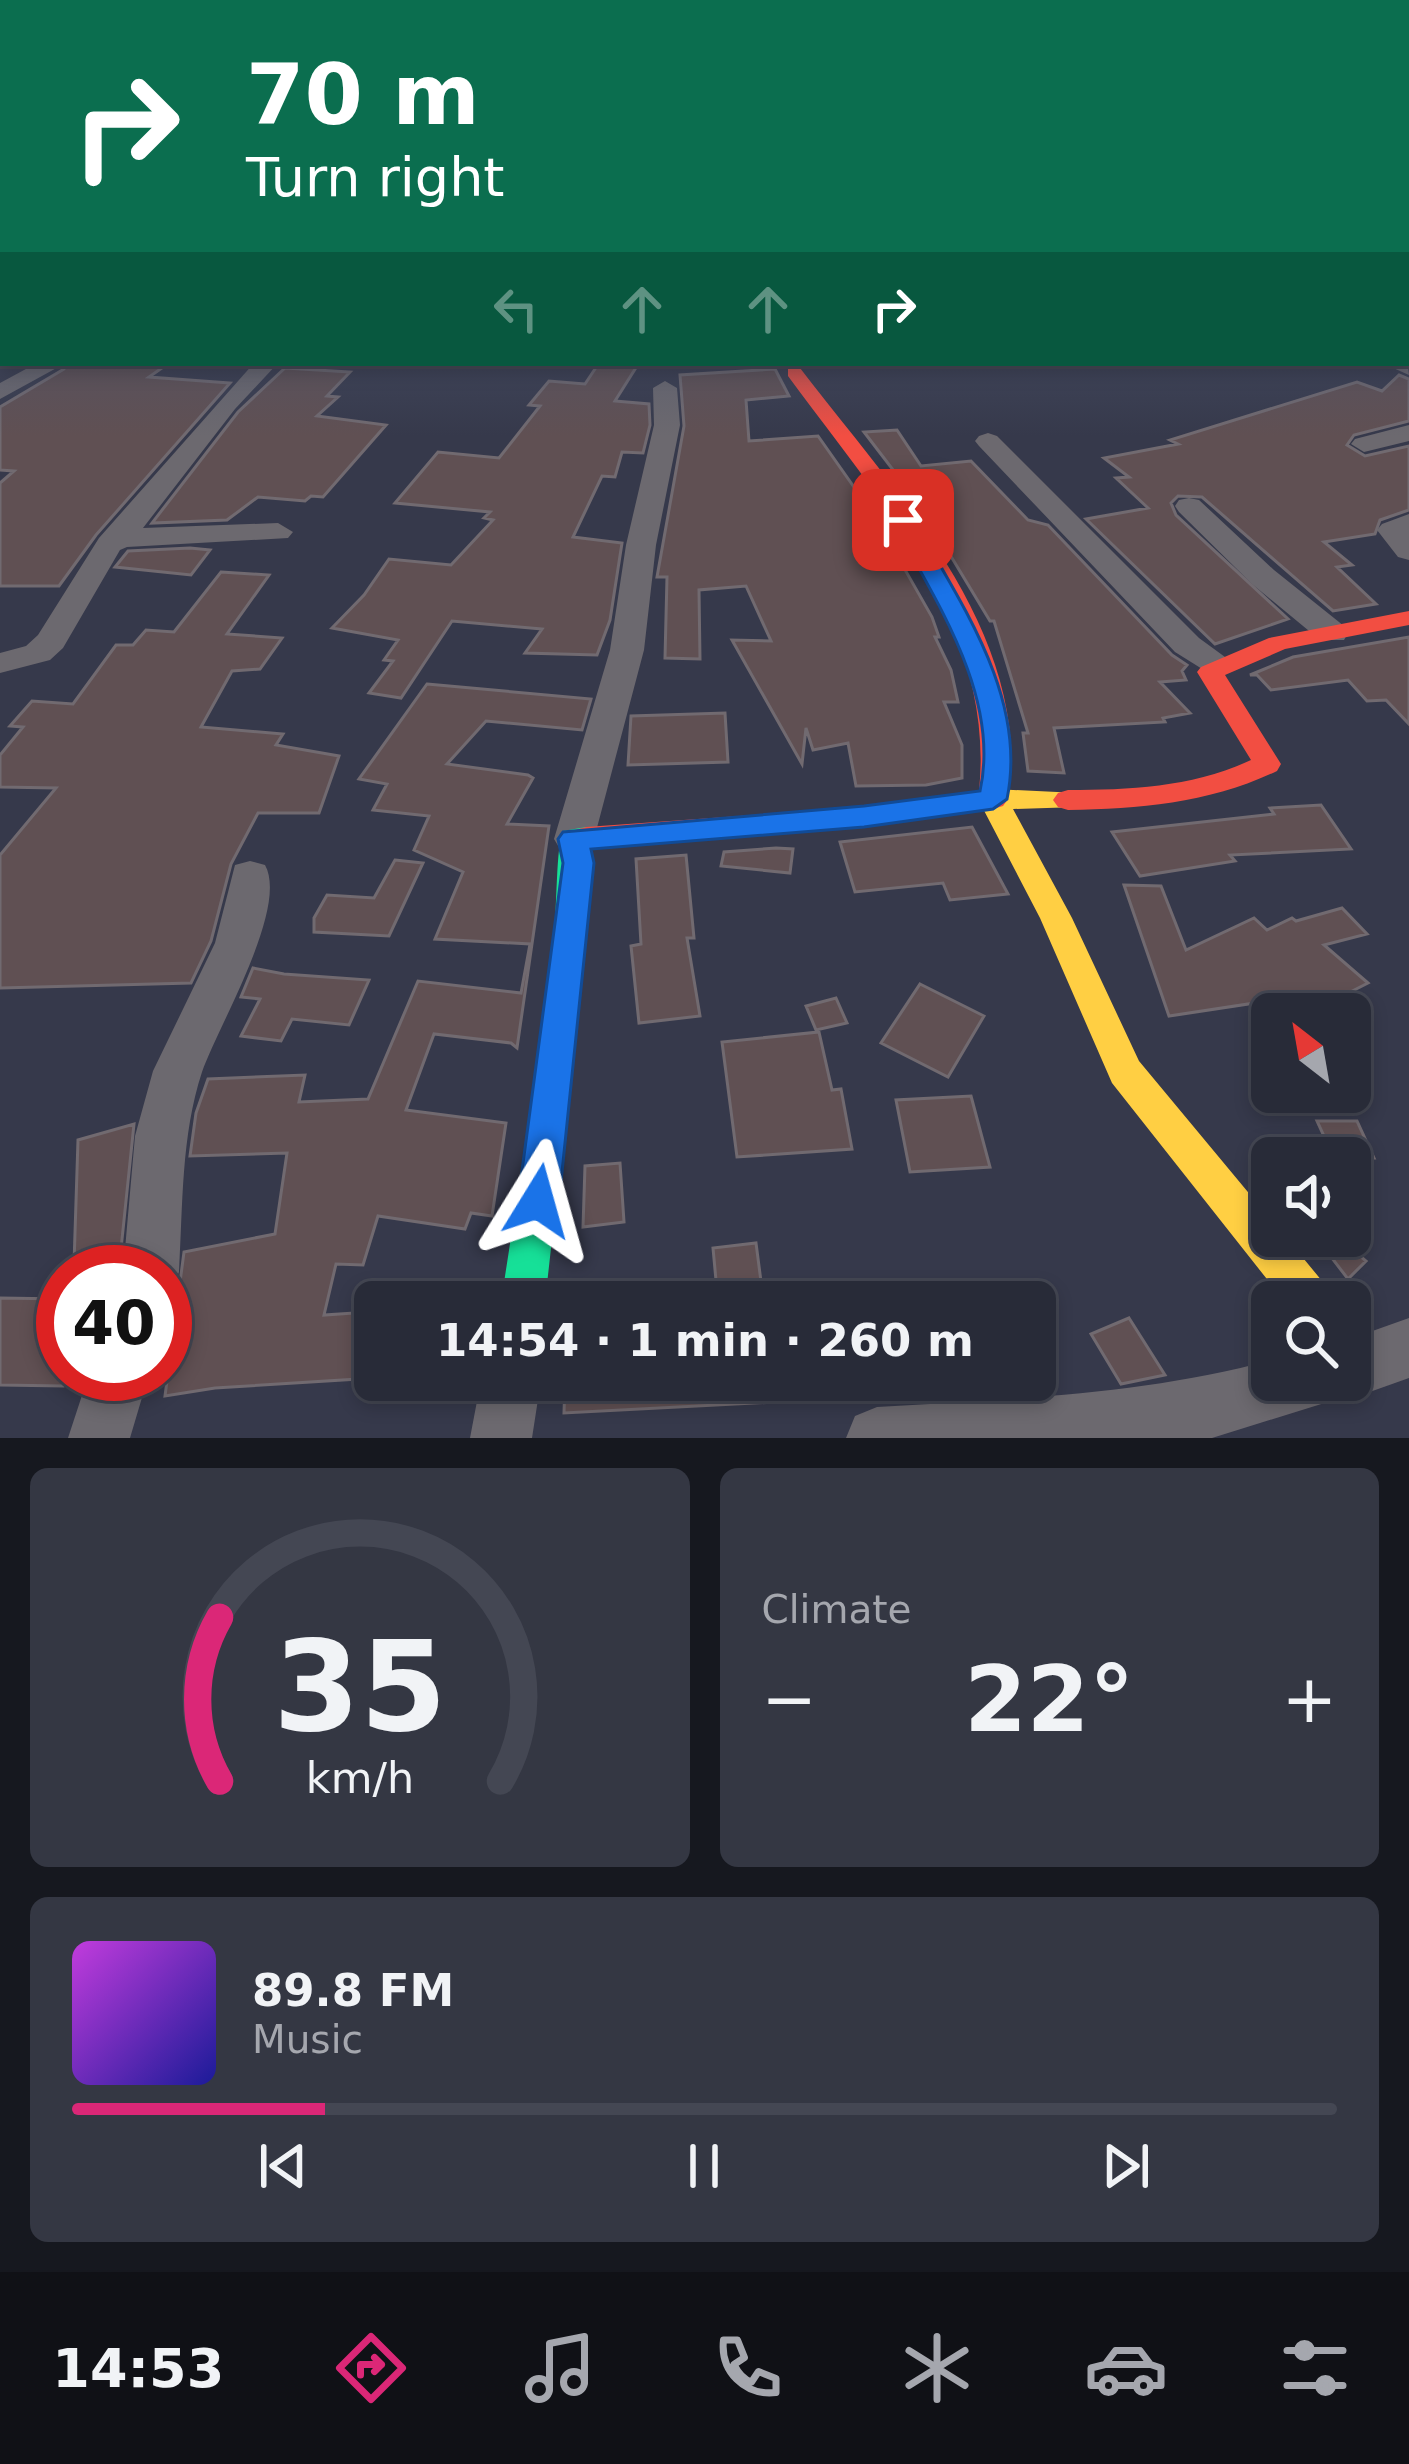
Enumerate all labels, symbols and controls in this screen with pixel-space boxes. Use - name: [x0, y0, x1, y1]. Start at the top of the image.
- text: 70 m: [246, 46, 480, 144]
- icon: right: [48, 48, 204, 204]
- text: Turn right: [246, 146, 505, 209]
- icon: left: [483, 276, 549, 342]
- icon: ahead: [609, 276, 675, 342]
- icon: ahead: [735, 276, 801, 342]
- icon: right: [861, 276, 927, 342]
- pin: [852, 469, 954, 571]
- icon: arrive: [870, 487, 936, 553]
- north arrow: [1251, 993, 1371, 1113]
- map controls: [1251, 993, 1371, 1401]
- button: sound: [1251, 1137, 1371, 1257]
- position arrow: [475, 1138, 601, 1264]
- speed limit sign: 40: [36, 1245, 192, 1401]
- button: search: [1251, 1281, 1371, 1401]
- text: 14:54 · 1 min · 260 m: [436, 1314, 974, 1367]
- text: Climate: [762, 1587, 912, 1632]
- text: 35: [273, 1614, 447, 1759]
- text: 22°: [964, 1647, 1134, 1752]
- text: −: [762, 1661, 817, 1738]
- text: +: [1282, 1661, 1337, 1738]
- text: km/h: [306, 1752, 414, 1802]
- text: 89.8 FM: [252, 1964, 454, 2017]
- text: Music: [252, 2017, 363, 2062]
- icon: previous: [250, 2133, 316, 2199]
- icon: pause: [671, 2133, 737, 2199]
- icon: next: [1093, 2133, 1159, 2199]
- icon: directions: [329, 2326, 413, 2410]
- icon: music: [518, 2326, 602, 2410]
- icon: phone: [706, 2326, 790, 2410]
- icon: climate: [895, 2326, 979, 2410]
- icon: car: [1084, 2326, 1168, 2410]
- icon: filters: [1273, 2326, 1357, 2410]
- text: 14:53: [52, 2337, 224, 2400]

